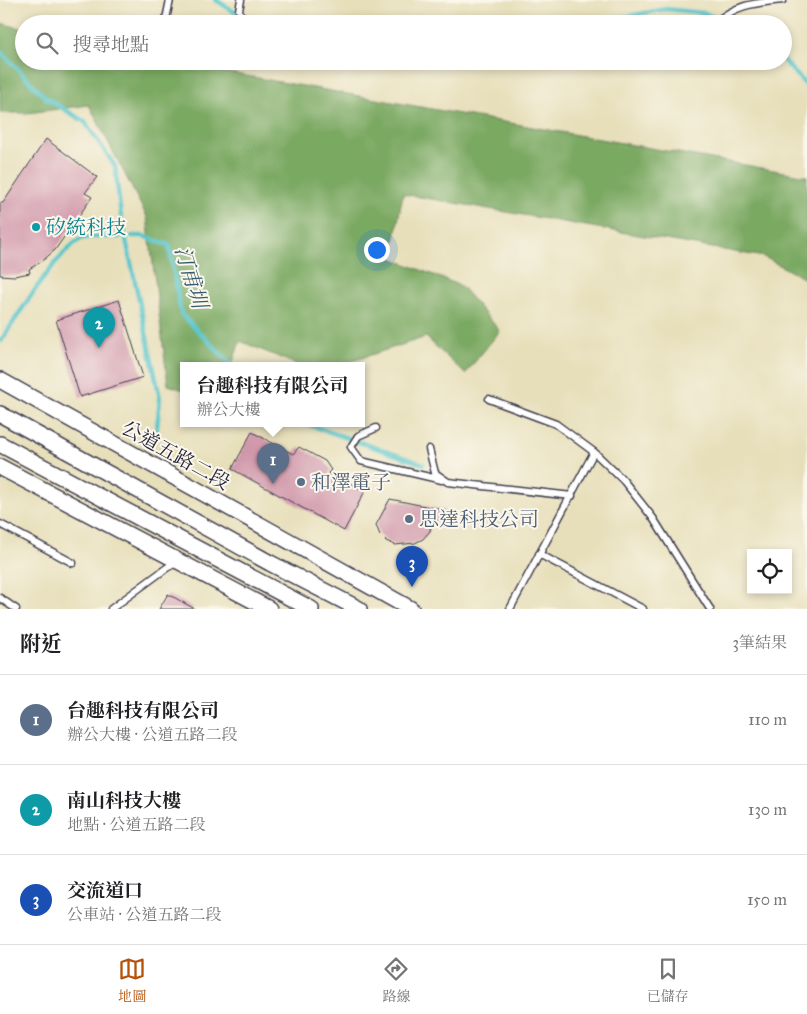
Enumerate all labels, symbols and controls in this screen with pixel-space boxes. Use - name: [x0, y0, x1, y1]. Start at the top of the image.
- search box: [15, 15, 792, 70]
- icon: search: [33, 29, 61, 57]
- text: 搜尋地點: [73, 33, 149, 56]
- place label: 矽統科技: [46, 215, 126, 239]
- marker: 矽統科技: [30, 221, 42, 233]
- your location: [364, 237, 390, 263]
- water label: 汀甫圳: [169, 243, 214, 314]
- pin: 2: [83, 307, 115, 348]
- popup: [180, 362, 365, 427]
- text: 台趣科技有限公司: [196, 374, 349, 397]
- text: 辦公大樓: [196, 400, 261, 419]
- street label: 公道五路二段: [118, 415, 234, 495]
- pin: 1: [257, 443, 289, 484]
- place label: 和澤電子: [311, 470, 391, 494]
- marker: 和澤電子: [295, 476, 307, 488]
- place label: 思達科技公司: [419, 507, 539, 531]
- marker: 思達科技公司: [403, 513, 415, 525]
- pin: 3: [396, 546, 428, 587]
- map controls: [747, 549, 792, 594]
- button: locate: [747, 549, 792, 594]
- text: 附近: [20, 631, 62, 657]
- text: 3筆結果: [733, 633, 787, 652]
- text: 台趣科技有限公司: [67, 699, 219, 722]
- text: 1: [33, 710, 39, 729]
- text: 110 m: [748, 710, 787, 729]
- text: 辦公大樓 · 公道五路二段: [67, 725, 237, 744]
- text: 南山科技大樓: [67, 789, 181, 812]
- text: 2: [32, 800, 40, 819]
- text: 130 m: [748, 800, 787, 819]
- text: 地點 · 公道五路二段: [67, 815, 205, 834]
- text: 交流道口: [67, 879, 143, 902]
- text: 3: [33, 890, 39, 909]
- text: 150 m: [747, 890, 787, 909]
- text: 公車站 · 公道五路二段: [67, 905, 221, 924]
- tab: 地圖: [118, 955, 146, 1005]
- tab: 路線: [382, 955, 410, 1005]
- tab: 已儲存: [647, 955, 689, 1005]

